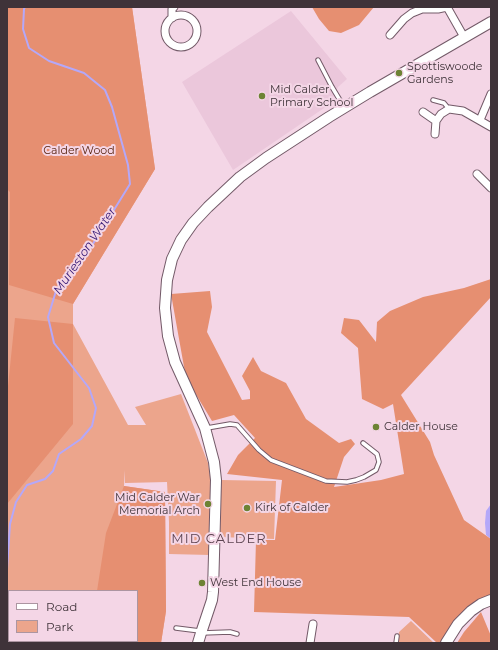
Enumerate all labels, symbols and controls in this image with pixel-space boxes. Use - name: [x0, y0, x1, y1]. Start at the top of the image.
- place label: Spottiswoode Gardens: [407, 60, 483, 86]
- marker: Spottiswoode Gardens: [394, 68, 404, 78]
- place label: Mid Calder Primary School: [270, 83, 353, 109]
- marker: Mid Calder Primary School: [257, 91, 267, 101]
- park label: Calder Wood: [43, 144, 115, 158]
- water label: Murieston Water: [51, 205, 119, 297]
- place label: Calder House: [384, 420, 458, 434]
- marker: Calder House: [371, 422, 381, 432]
- place label: Mid Calder War Memorial Arch: [115, 491, 200, 517]
- marker: Mid Calder War Memorial Arch: [203, 499, 213, 509]
- place label: Kirk of Calder: [255, 501, 329, 515]
- marker: Kirk of Calder: [242, 503, 252, 513]
- district label: MID CALDER: [171, 531, 267, 547]
- place label: West End House: [210, 576, 301, 590]
- marker: West End House: [197, 578, 207, 588]
- legend: [8, 590, 138, 642]
- text: Road: [46, 599, 77, 614]
- text: Park: [46, 619, 73, 634]

